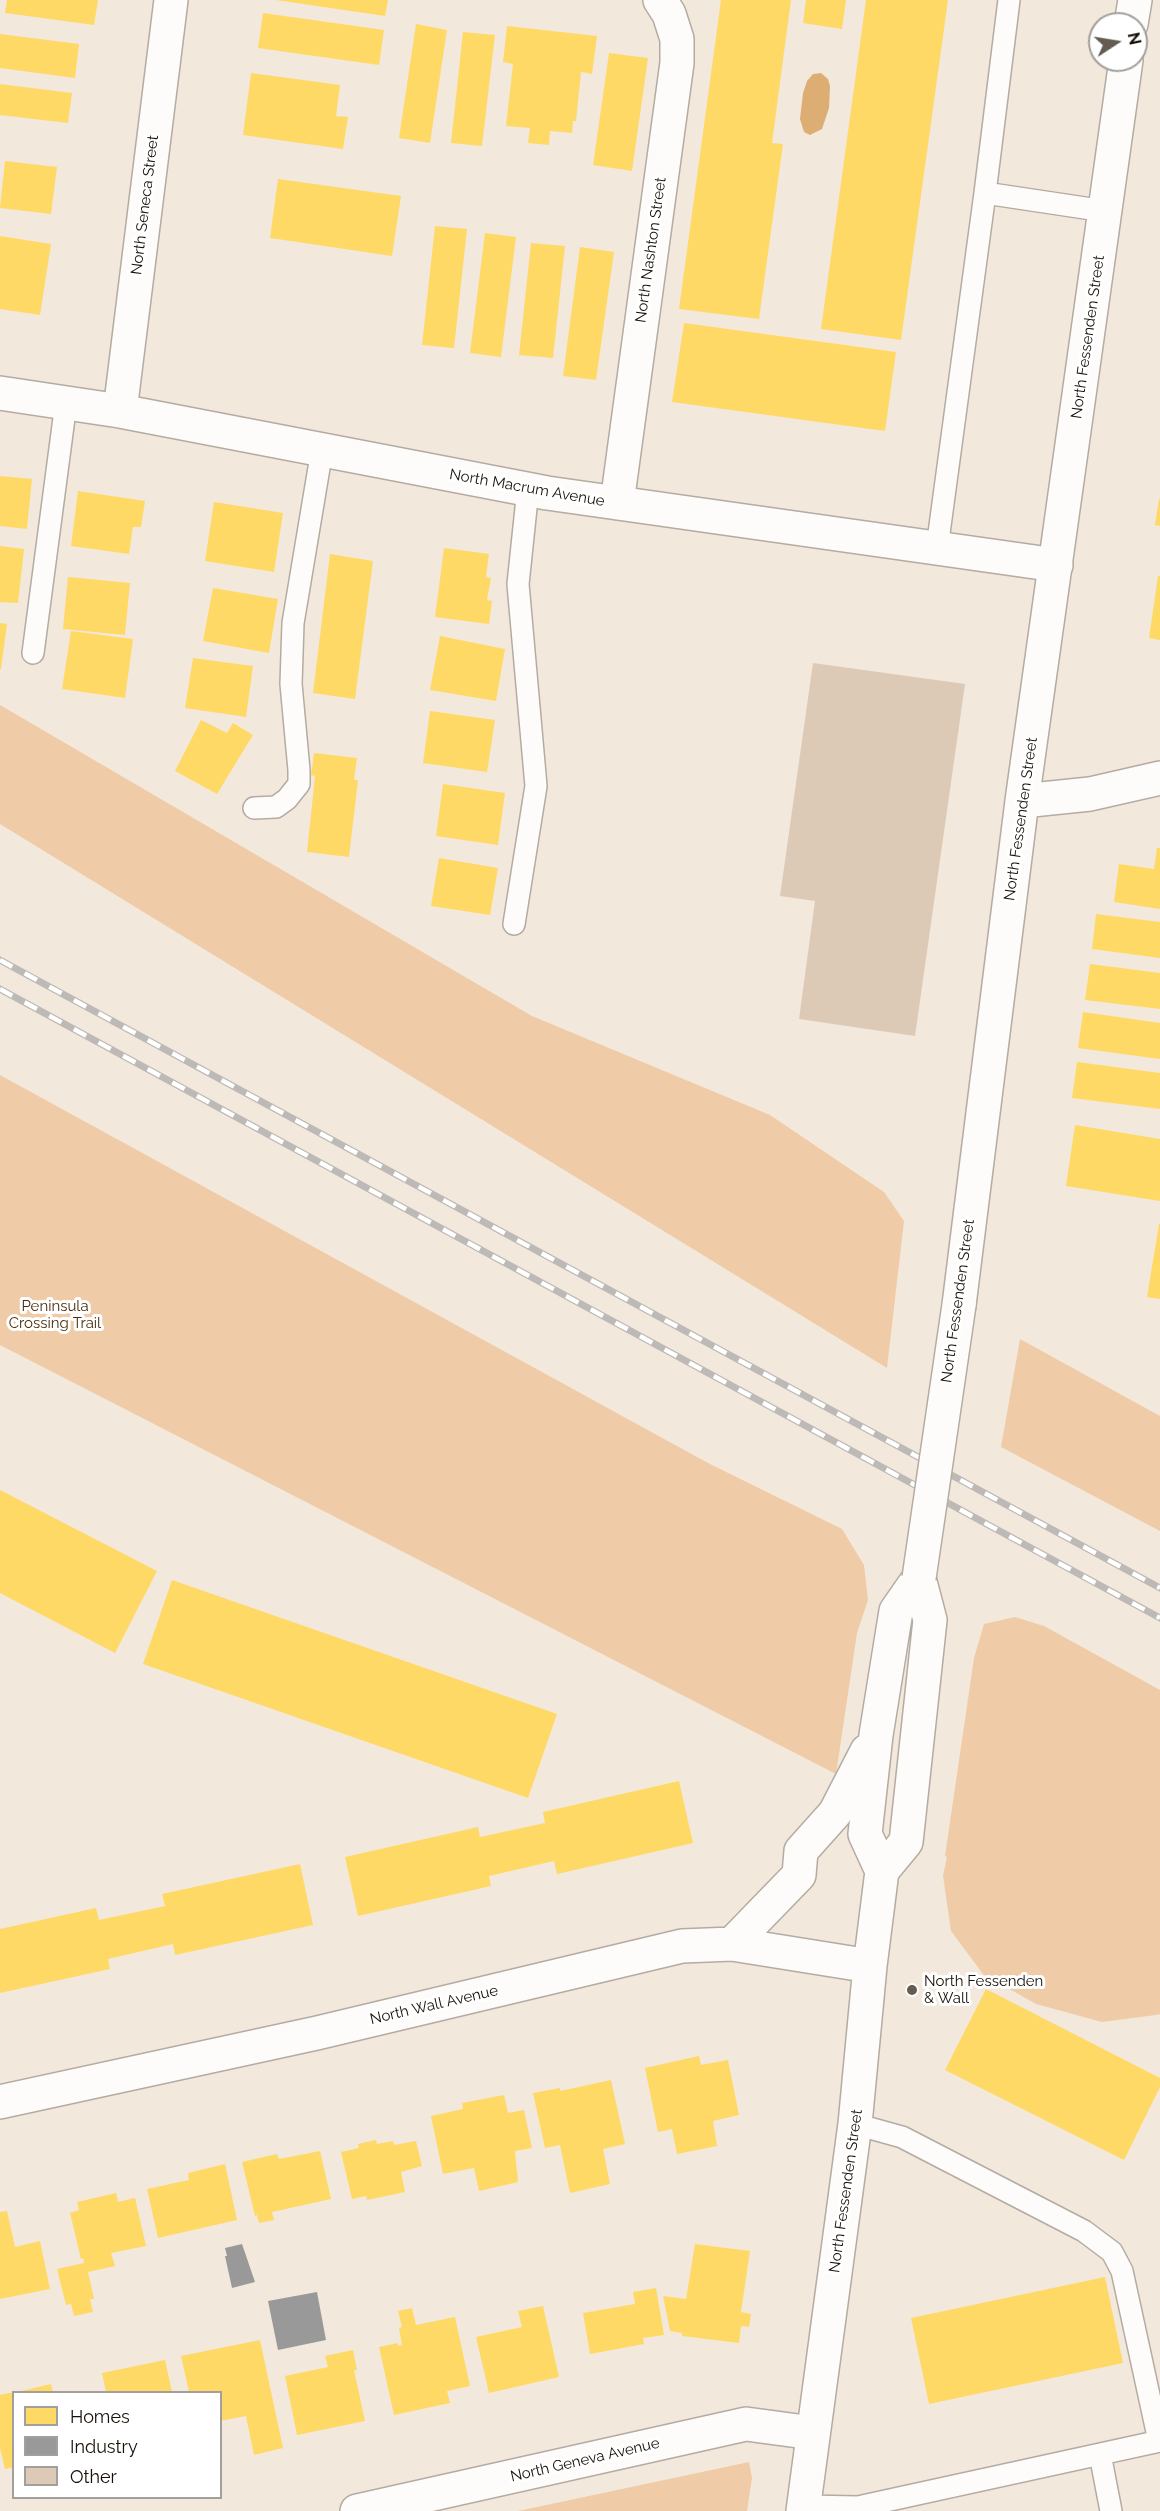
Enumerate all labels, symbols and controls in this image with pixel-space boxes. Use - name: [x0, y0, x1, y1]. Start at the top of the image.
- north arrow: [1088, 12, 1148, 72]
- text: N: [1124, 31, 1145, 47]
- street label: North Seneca Street: [128, 134, 162, 276]
- street label: North Nashton Street: [632, 176, 670, 324]
- street label: North Fessenden Street: [1068, 254, 1108, 420]
- street label: North Macrum Avenue: [448, 465, 606, 511]
- street label: North Fessenden Street: [1001, 736, 1041, 902]
- street label: North Fessenden Street: [938, 1218, 978, 1384]
- park label: Peninsula Crossing Trail: [9, 1297, 101, 1332]
- place label: North Fessenden & Wall: [924, 1972, 1043, 2007]
- street label: North Wall Avenue: [368, 1982, 500, 2028]
- marker: North Fessenden & Wall: [905, 1983, 919, 1997]
- street label: North Fessenden Street: [826, 2108, 866, 2274]
- legend: [12, 2391, 222, 2499]
- text: Homes: [70, 2406, 130, 2427]
- street label: North Geneva Avenue: [509, 2434, 661, 2486]
- text: Industry: [70, 2436, 138, 2457]
- text: Other: [70, 2466, 117, 2487]

